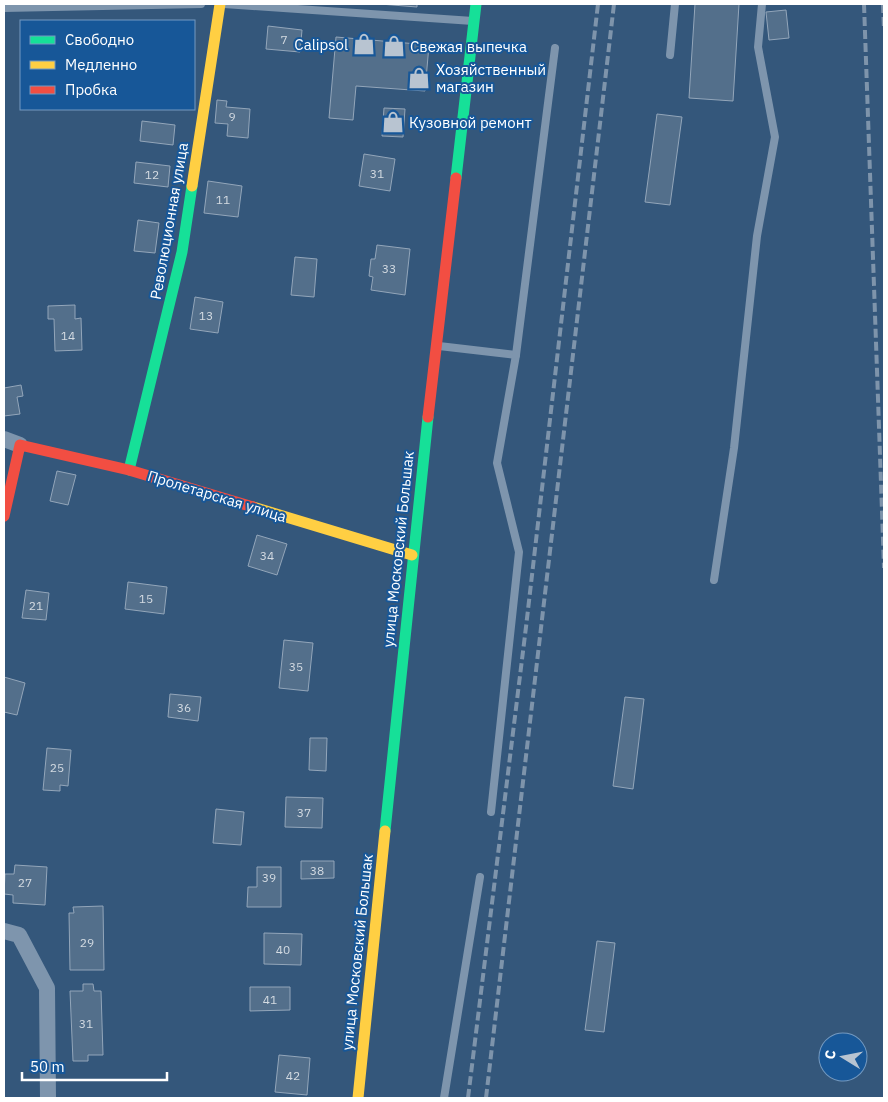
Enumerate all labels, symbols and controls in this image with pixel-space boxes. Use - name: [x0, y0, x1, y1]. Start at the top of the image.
- legend: [20, 20, 195, 110]
- text: Свободно: [65, 30, 134, 49]
- shop icon: Сalipsol: [351, 31, 377, 57]
- house number: 7: [280, 32, 288, 47]
- shop icon: Свежая выпечка: [381, 33, 407, 59]
- place label: Сalipsol: [294, 35, 348, 54]
- place label: Свежая выпечка: [410, 37, 527, 56]
- text: Медленно: [65, 55, 137, 74]
- place label: Хозяйственный магазин: [436, 60, 546, 96]
- shop icon: Хозяйственный магазин: [406, 65, 432, 91]
- text: Пробка: [65, 80, 117, 99]
- house number: 9: [228, 109, 236, 124]
- shop icon: Кузовной ремонт: [380, 109, 406, 135]
- place label: Кузовной ремонт: [409, 113, 532, 132]
- street label: Революционная улица: [146, 141, 192, 301]
- house number: 31: [370, 166, 384, 181]
- house number: 12: [145, 167, 159, 182]
- house number: 11: [216, 192, 230, 207]
- house number: 33: [382, 261, 396, 276]
- house number: 13: [199, 308, 213, 323]
- house number: 14: [61, 328, 75, 343]
- street label: улица Московский Большак: [378, 450, 418, 648]
- street label: Пролетарская улица: [145, 466, 289, 526]
- house number: 34: [260, 548, 274, 563]
- house number: 15: [139, 591, 153, 606]
- house number: 21: [29, 598, 43, 613]
- house number: 35: [289, 659, 303, 674]
- house number: 36: [177, 700, 191, 715]
- house number: 25: [50, 760, 64, 775]
- house number: 37: [297, 805, 311, 820]
- street label: улица Московский Большак: [337, 853, 377, 1051]
- house number: 38: [310, 863, 324, 878]
- house number: 39: [262, 870, 276, 885]
- house number: 27: [18, 875, 32, 890]
- house number: 29: [80, 935, 94, 950]
- house number: 40: [276, 942, 290, 957]
- house number: 41: [263, 992, 277, 1007]
- house number: 31: [79, 1016, 93, 1031]
- north arrow: [818, 1032, 868, 1082]
- text: С: [821, 1049, 840, 1061]
- scale bar: [22, 1050, 168, 1082]
- text: 50 m: [30, 1057, 65, 1076]
- house number: 42: [286, 1068, 300, 1083]

